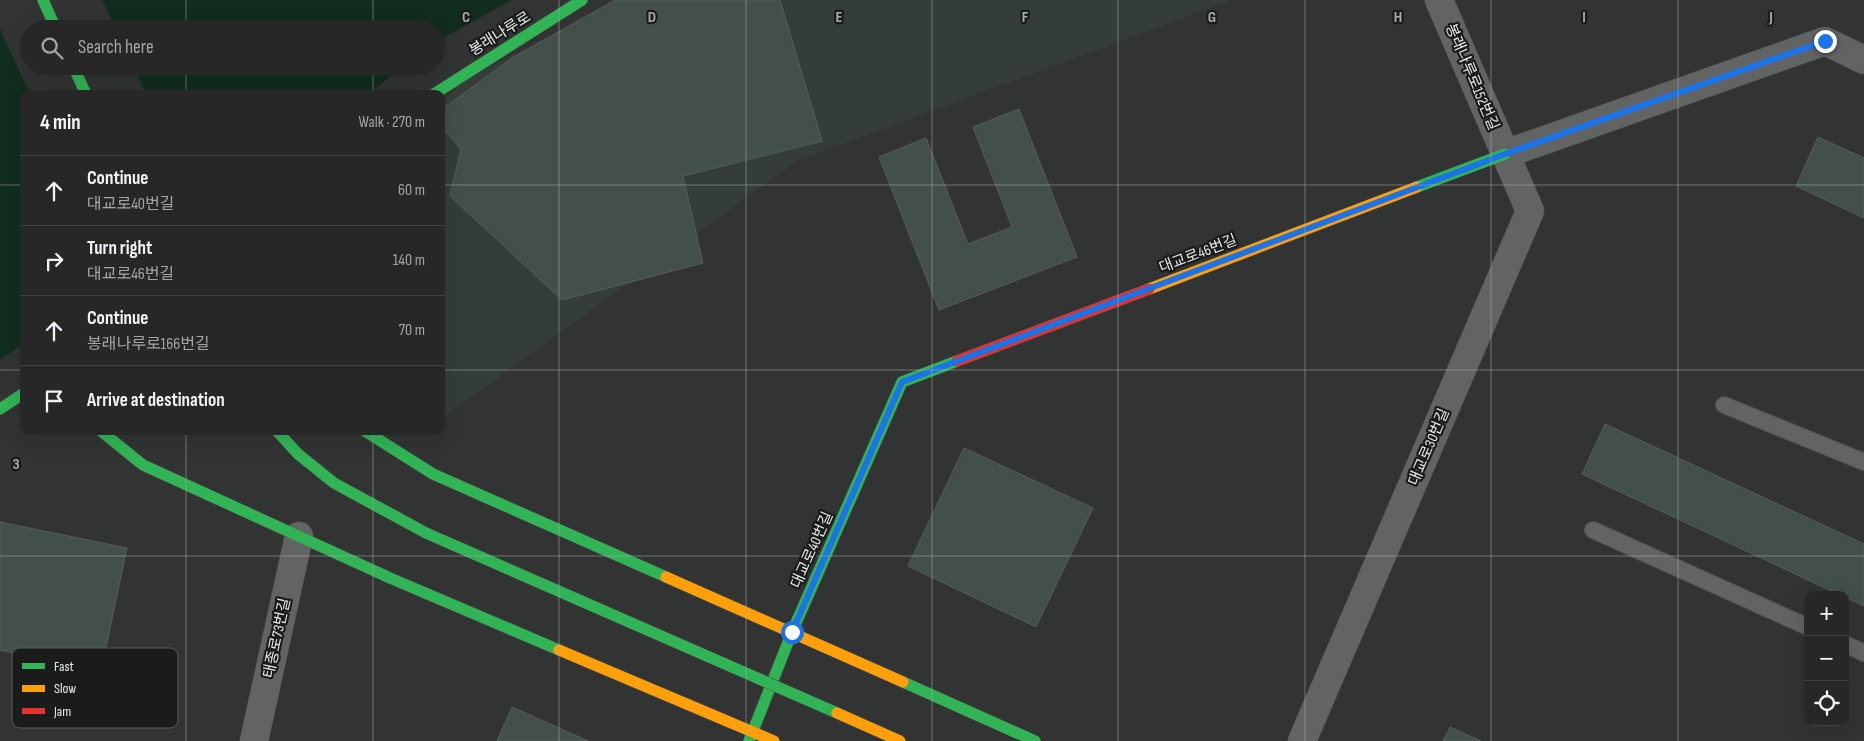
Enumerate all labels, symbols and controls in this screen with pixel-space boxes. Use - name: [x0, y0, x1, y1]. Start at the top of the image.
- text: C: [462, 8, 470, 27]
- street label: 봉래나루로: [466, 8, 534, 60]
- text: D: [648, 8, 656, 27]
- text: E: [836, 8, 843, 27]
- text: F: [1022, 8, 1029, 27]
- text: G: [1208, 8, 1216, 27]
- text: H: [1394, 8, 1402, 27]
- text: I: [1582, 8, 1586, 27]
- text: J: [1768, 8, 1773, 27]
- search box: [20, 20, 445, 75]
- street label: 봉래나루로152번길: [1441, 21, 1503, 133]
- route end: [1814, 30, 1837, 53]
- icon: search: [38, 34, 66, 62]
- text: Search here: [78, 36, 154, 59]
- text: 4 min: [40, 110, 81, 135]
- text: Walk · 270 m: [359, 113, 425, 132]
- text: Continue: [87, 167, 148, 190]
- icon: ahead: [40, 177, 68, 205]
- text: 60 m: [398, 181, 425, 200]
- text: 대교로40번길: [87, 195, 174, 214]
- street label: 대교로46번길: [1156, 230, 1240, 278]
- text: Turn right: [87, 237, 152, 260]
- icon: right: [40, 247, 68, 275]
- text: 140 m: [393, 251, 425, 270]
- text: 대교로46번길: [87, 265, 174, 284]
- text: Continue: [87, 307, 148, 330]
- icon: ahead: [40, 317, 68, 345]
- text: 70 m: [399, 321, 425, 340]
- text: 봉래나루로166번길: [87, 335, 210, 354]
- icon: arrive: [40, 387, 68, 415]
- text: Arrive at destination: [87, 389, 225, 412]
- street label: 대교로30번길: [1404, 406, 1454, 488]
- text: 3: [12, 455, 20, 474]
- street label: 대교로40번길: [787, 509, 837, 591]
- map controls: [1804, 591, 1849, 726]
- button: +: [1804, 591, 1849, 636]
- street label: 태종로73번길: [259, 596, 295, 680]
- route start: [781, 621, 804, 644]
- button: −: [1804, 636, 1849, 681]
- legend: [12, 648, 178, 728]
- text: Fast: [54, 658, 74, 675]
- text: Slow: [54, 680, 76, 697]
- button: locate: [1804, 681, 1849, 726]
- text: Jam: [53, 703, 71, 720]

